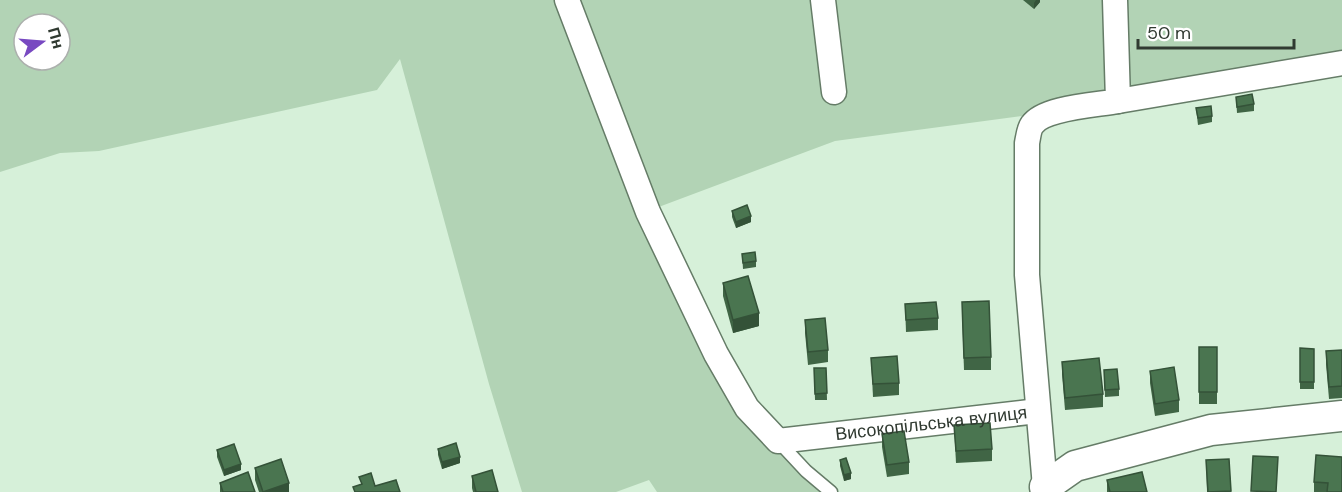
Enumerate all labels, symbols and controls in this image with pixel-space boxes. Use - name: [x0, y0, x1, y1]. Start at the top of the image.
- north arrow: [12, 12, 72, 72]
- scale bar: [1138, 12, 1294, 50]
- text: 50 m: [1147, 21, 1191, 45]
- text: Пн: [43, 25, 69, 51]
- street label: Високопільська вулиця: [834, 400, 1028, 446]

